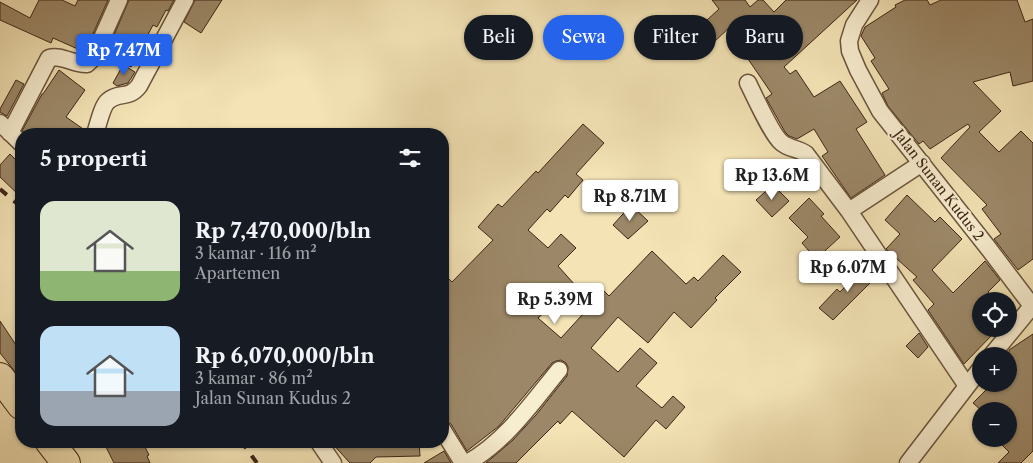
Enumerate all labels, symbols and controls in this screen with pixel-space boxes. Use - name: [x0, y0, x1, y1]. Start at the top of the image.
- chip: Beli: [464, 15, 533, 60]
- chip: Sewa: [543, 15, 624, 60]
- chip: Filter: [634, 15, 716, 60]
- chip: Baru: [726, 15, 803, 60]
- pin: Rp 7.47M: [72, 34, 176, 76]
- text: Rp 7.47M: [87, 40, 161, 60]
- street label: Jalan Sunan Kudus 2: [889, 124, 988, 244]
- icon: filters: [396, 144, 424, 172]
- text: 5 properti: [40, 146, 147, 171]
- pin: Rp 13.6M: [720, 158, 824, 201]
- text: Rp 13.6M: [735, 165, 809, 185]
- pin: Rp 8.71M: [578, 180, 682, 222]
- text: Rp 8.71M: [593, 186, 667, 206]
- text: Rp 7,470,000/bln: [195, 218, 371, 243]
- icon: home: [80, 221, 140, 281]
- text: 3 kamar · 116 m²: [195, 243, 317, 263]
- pin: Rp 6.07M: [796, 250, 900, 293]
- text: Rp 6.07M: [810, 257, 886, 277]
- text: Apartemen: [195, 263, 280, 283]
- pin: Rp 5.39M: [503, 282, 607, 325]
- text: Rp 5.39M: [517, 289, 593, 309]
- map controls: [972, 292, 1017, 447]
- button: locate: [972, 292, 1017, 337]
- text: Rp 6,070,000/bln: [195, 343, 375, 368]
- icon: home: [80, 346, 140, 406]
- button: +: [972, 347, 1017, 392]
- text: 3 kamar · 86 m²: [195, 368, 313, 388]
- text: Jalan Sunan Kudus 2: [195, 388, 351, 408]
- button: −: [972, 402, 1017, 447]

